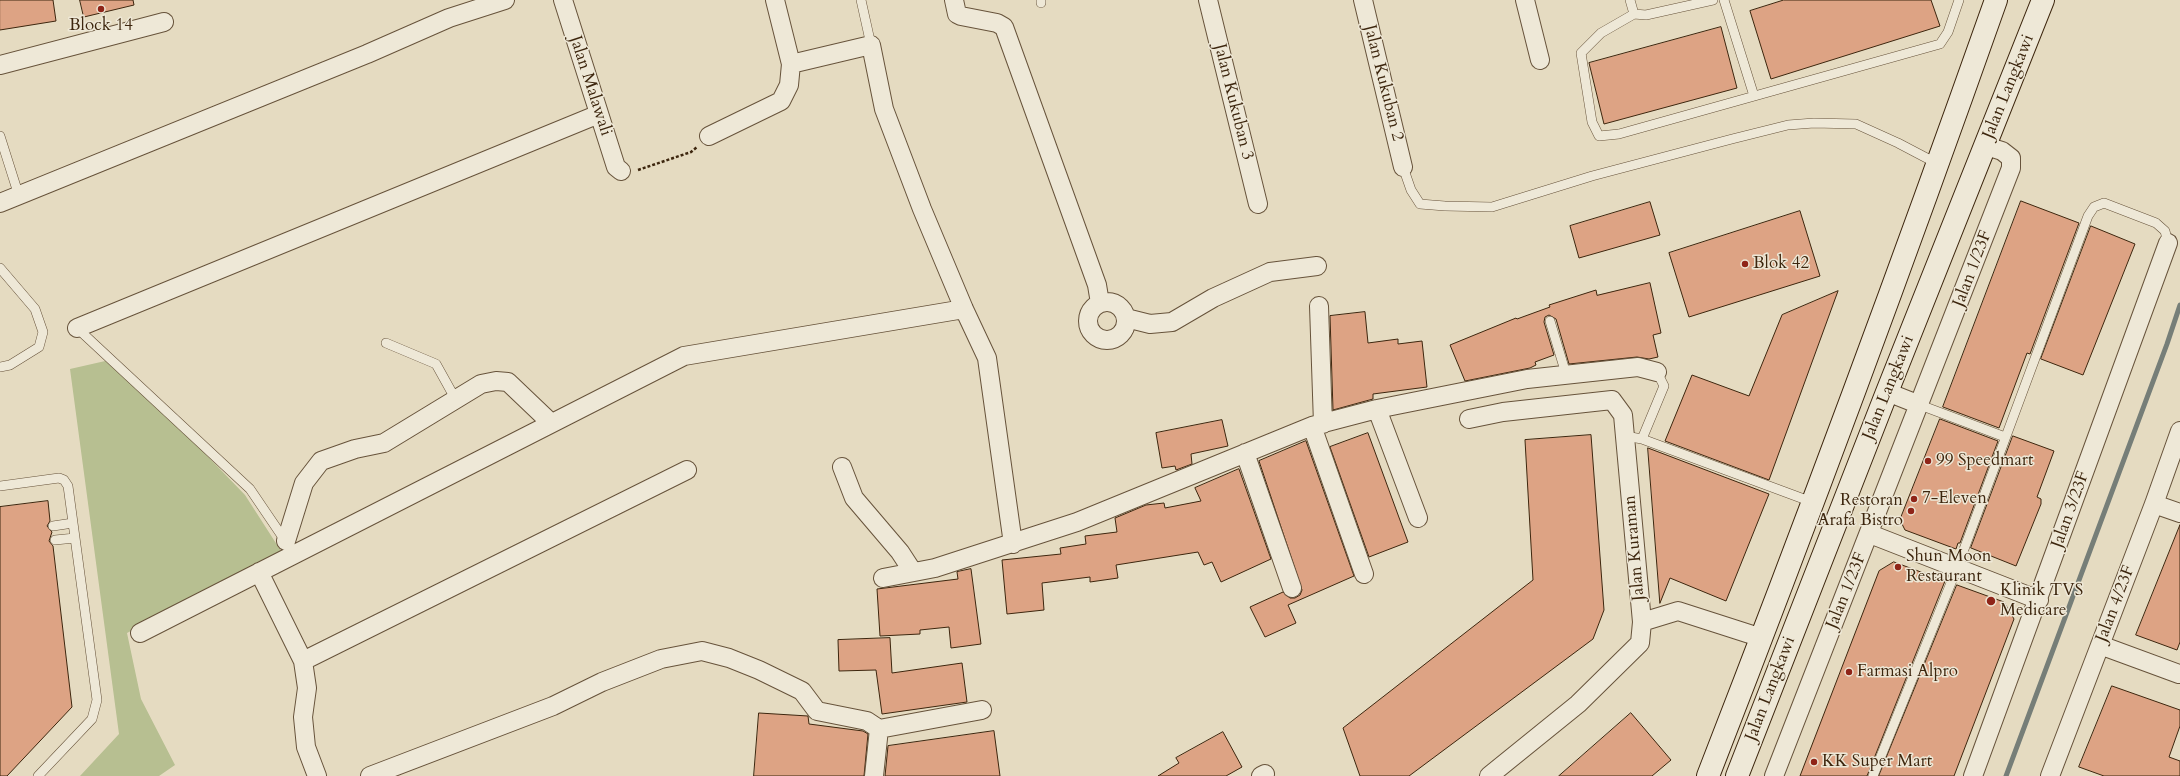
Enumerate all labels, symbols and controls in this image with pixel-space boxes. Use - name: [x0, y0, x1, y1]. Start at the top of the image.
- marker: Block 14: [96, 4, 106, 14]
- place label: Block 14: [69, 16, 133, 36]
- street label: Jalan Kukuban 2: [1359, 23, 1407, 143]
- street label: Jalan Langkawi: [1979, 32, 2039, 142]
- street label: Jalan Malawali: [564, 33, 616, 139]
- street label: Jalan Kukuban 3: [1209, 42, 1257, 162]
- street label: Jalan 1/23F: [1949, 228, 1997, 310]
- place label: Blok 42: [1753, 254, 1809, 274]
- marker: Blok 42: [1740, 259, 1750, 269]
- street label: Jalan Langkawi: [1859, 333, 1919, 443]
- place label: 99 Speedmart: [1936, 451, 2033, 471]
- marker: 99 Speedmart: [1923, 456, 1933, 466]
- street label: Jalan 3/23F: [2048, 469, 2094, 551]
- place label: 7-Eleven: [1922, 489, 1987, 509]
- place label: Restoran Arafa Bistro: [1817, 491, 1903, 531]
- street label: Jalan Kuraman: [1620, 494, 1650, 602]
- marker: 7-Eleven: [1909, 494, 1919, 504]
- marker: Restoran Arafa Bistro: [1906, 506, 1916, 516]
- place label: Shun Moon Restaurant: [1906, 547, 1991, 587]
- street label: Jalan 1/23F: [1822, 550, 1872, 632]
- marker: Shun Moon Restaurant: [1893, 562, 1903, 572]
- street label: Jalan 4/23F: [2092, 563, 2140, 645]
- place label: Klinik TVS Medicare: [2000, 581, 2083, 621]
- marker: Klinik TVS Medicare: [1985, 595, 1997, 607]
- street label: Jalan Langkawi: [1742, 634, 1800, 744]
- place label: Farmasi Alpro: [1857, 662, 1958, 682]
- marker: Farmasi Alpro: [1844, 667, 1854, 677]
- place label: KK Super Mart: [1822, 752, 1932, 772]
- marker: KK Super Mart: [1809, 757, 1819, 767]

